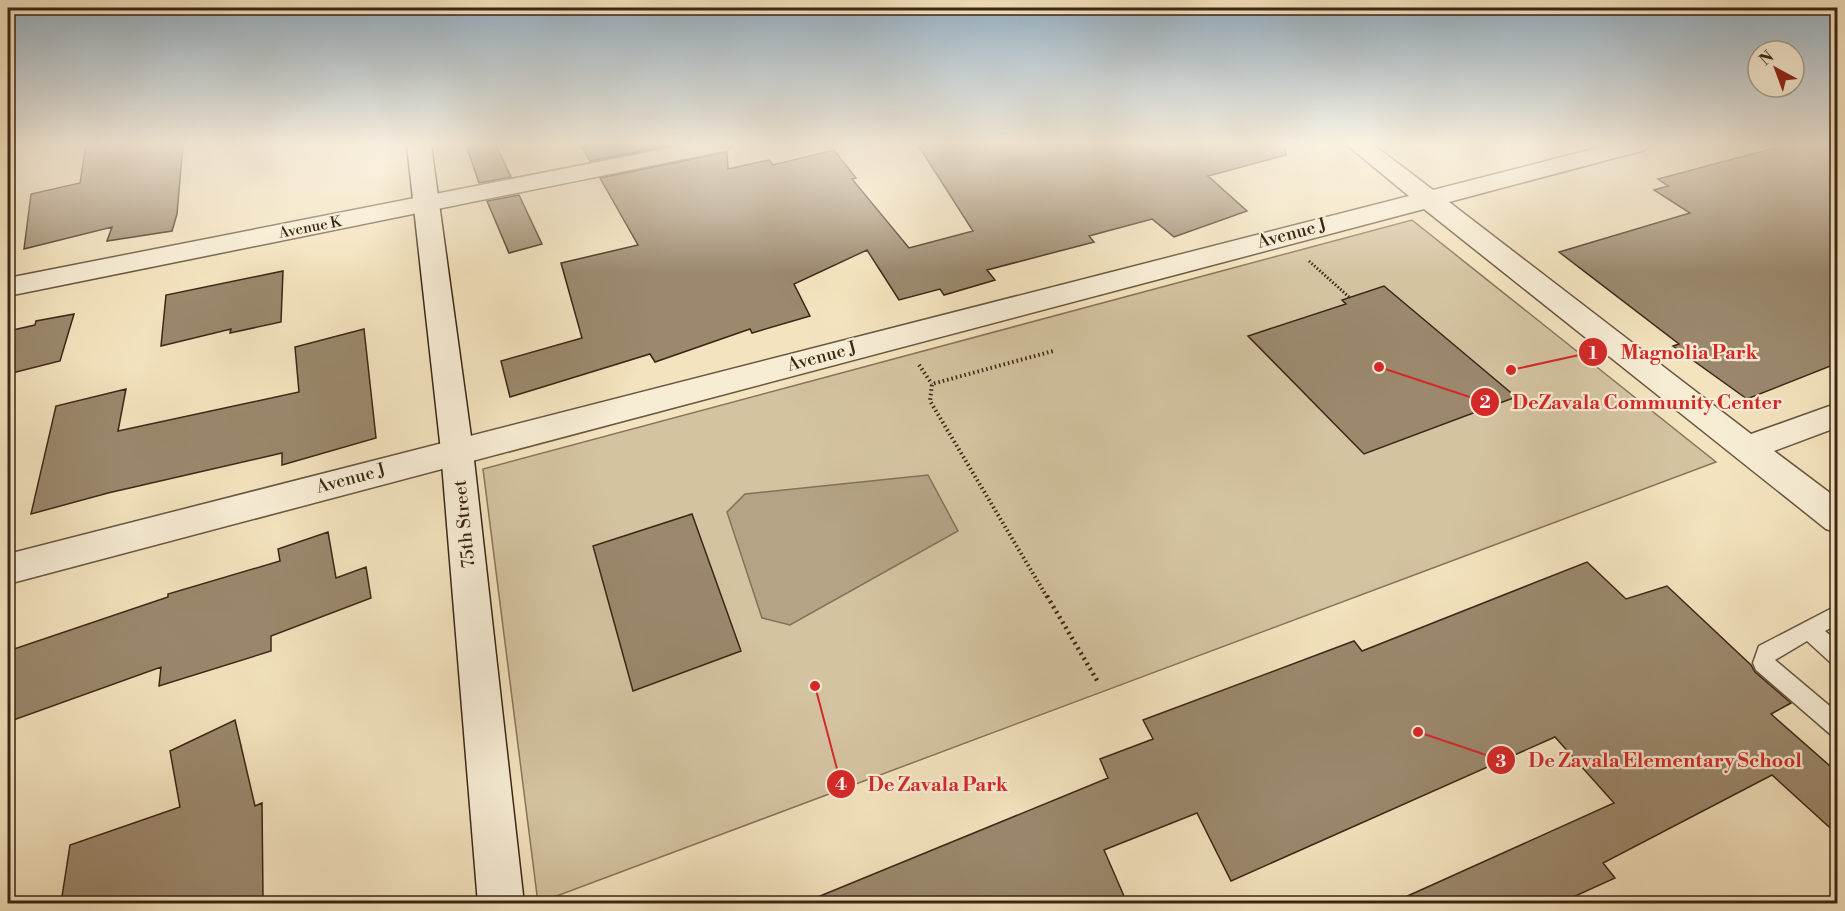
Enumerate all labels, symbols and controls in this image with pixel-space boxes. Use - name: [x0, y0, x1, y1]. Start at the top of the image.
- north arrow: [1746, 39, 1806, 99]
- text: N: [1755, 47, 1778, 70]
- street label: Avenue K: [276, 212, 344, 243]
- street label: Avenue J: [1254, 213, 1330, 254]
- callout: Magnolia Park: [1578, 333, 1770, 371]
- street label: Avenue J: [784, 336, 860, 377]
- text: Magnolia Park: [1620, 341, 1758, 366]
- text: 1: [1589, 342, 1598, 365]
- callout: DeZavala Community Center: [1470, 383, 1794, 421]
- text: 2: [1479, 391, 1491, 414]
- text: DeZavala Community Center: [1512, 391, 1782, 416]
- street label: Avenue J: [313, 458, 389, 499]
- street label: 75th Street: [448, 478, 481, 569]
- callout: De Zavala Elementary School: [1486, 741, 1813, 779]
- text: De Zavala Elementary School: [1528, 749, 1802, 774]
- text: 3: [1496, 750, 1507, 773]
- callout: De Zavala Park: [826, 765, 1021, 803]
- text: 4: [835, 773, 847, 796]
- text: De Zavala Park: [868, 773, 1009, 798]

